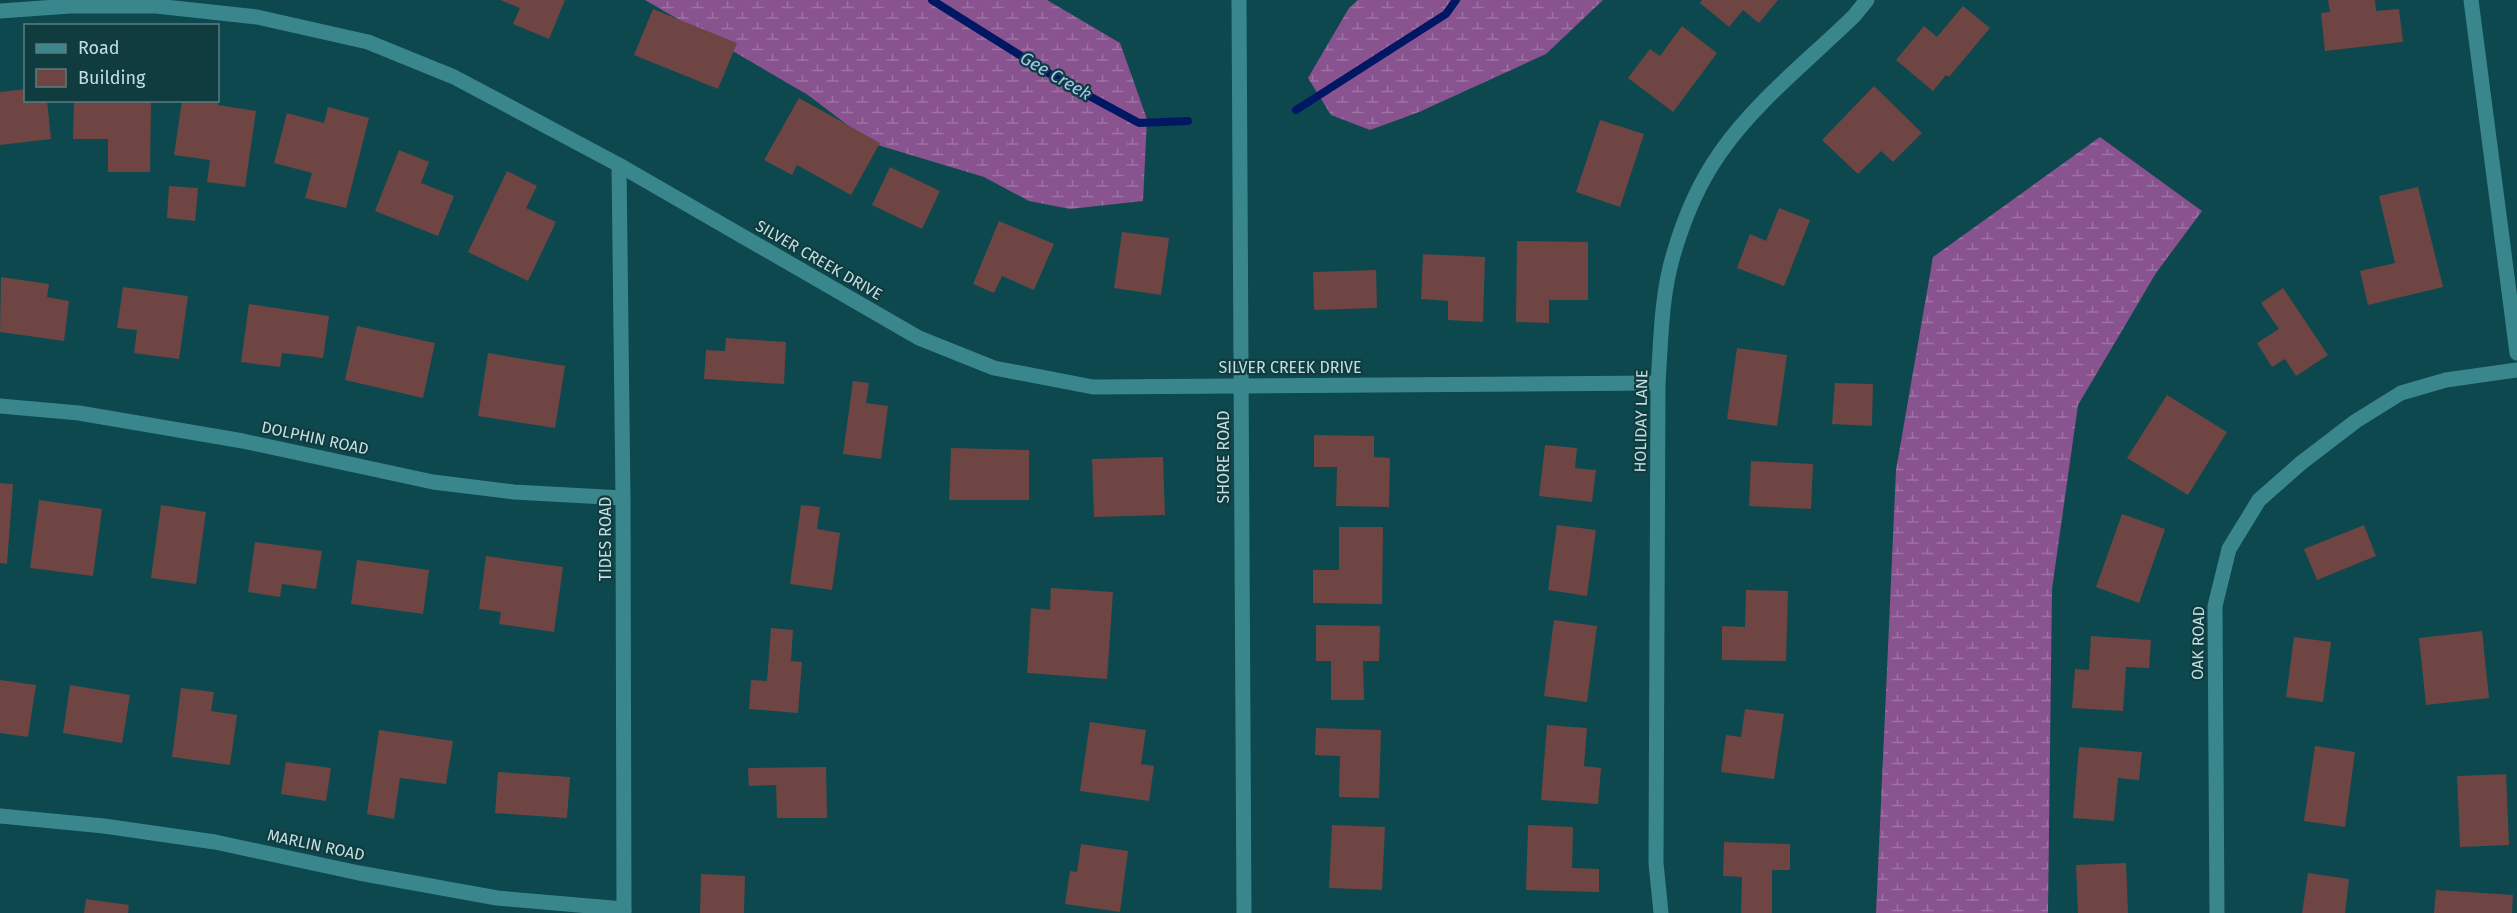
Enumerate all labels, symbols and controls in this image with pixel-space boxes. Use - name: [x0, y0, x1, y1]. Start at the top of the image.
- legend: [24, 24, 219, 102]
- text: Road: [78, 37, 120, 59]
- water label: Gee Creek: [1016, 47, 1096, 105]
- text: Building: [78, 67, 146, 89]
- street label: SILVER CREEK DRIVE: [752, 216, 886, 304]
- street label: SILVER CREEK DRIVE: [1218, 358, 1362, 377]
- street label: HOLIDAY LANE: [1631, 369, 1651, 473]
- street label: SHORE ROAD: [1214, 410, 1233, 504]
- street label: DOLPHIN ROAD: [260, 417, 370, 459]
- street label: TIDES ROAD: [596, 497, 615, 581]
- street label: OAK ROAD: [2188, 606, 2208, 680]
- street label: MARLIN ROAD: [266, 825, 366, 865]

